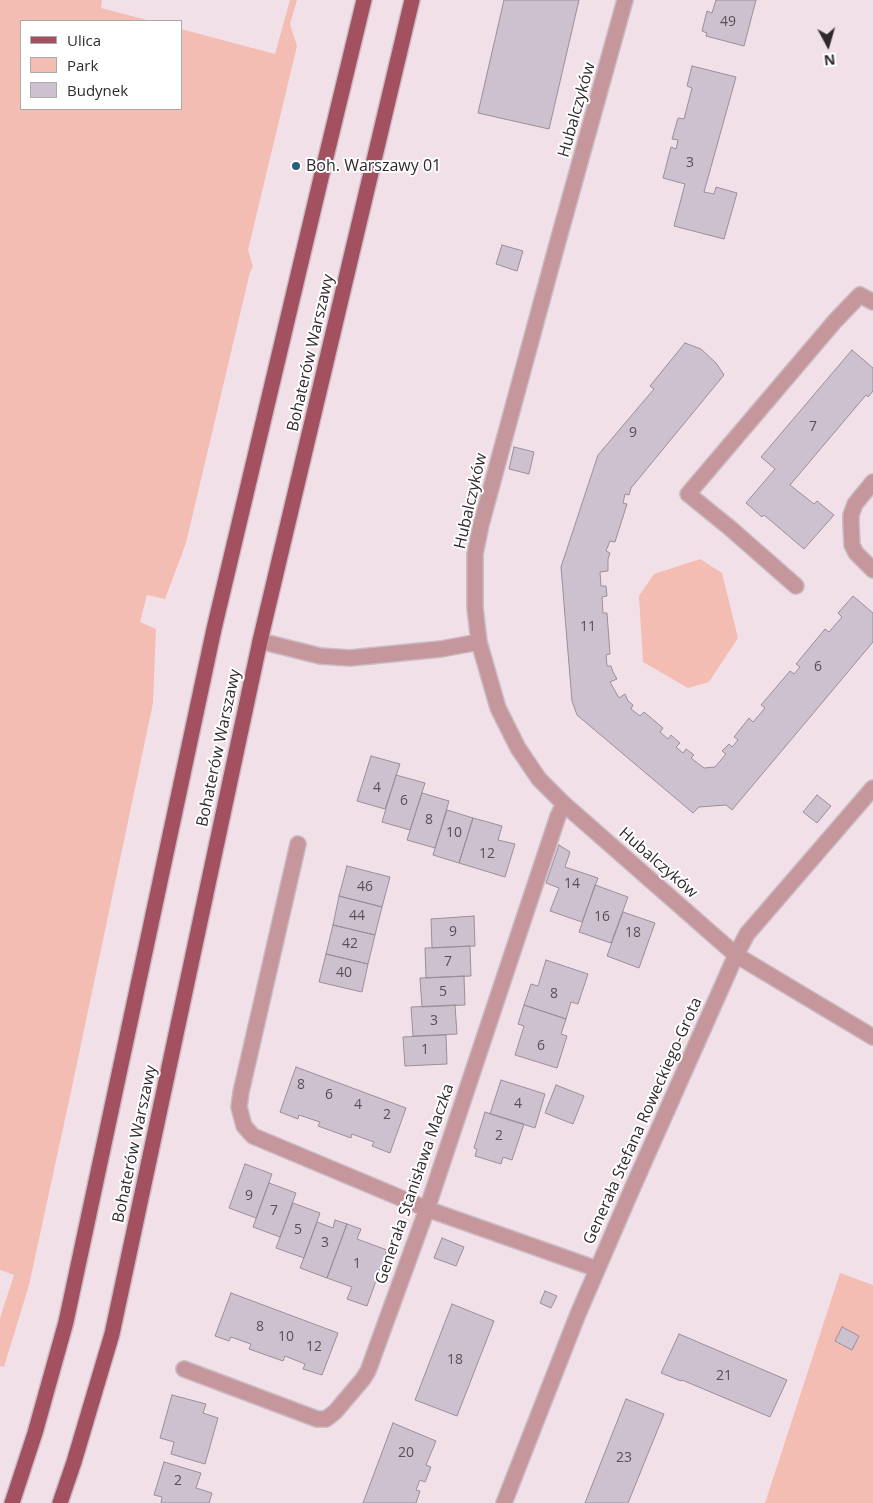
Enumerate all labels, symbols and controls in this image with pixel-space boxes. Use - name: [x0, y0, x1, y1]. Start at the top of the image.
- house number: 49: [720, 14, 736, 30]
- legend: [20, 20, 182, 110]
- north arrow: [803, 20, 853, 70]
- text: Ulica: [67, 30, 101, 50]
- text: N: [823, 50, 836, 70]
- text: Park: [67, 55, 98, 75]
- street label: Hubalczyków: [554, 60, 600, 160]
- text: Budynek: [67, 80, 128, 100]
- house number: 3: [686, 155, 694, 171]
- place label: Boh. Warszawy 01: [306, 156, 441, 176]
- marker: Boh. Warszawy 01: [290, 160, 302, 172]
- street label: Bohaterów Warszawy: [284, 273, 338, 433]
- house number: 7: [809, 419, 817, 435]
- house number: 9: [629, 425, 637, 441]
- street label: Hubalczyków: [451, 451, 491, 551]
- house number: 11: [580, 619, 596, 635]
- house number: 6: [814, 659, 822, 675]
- street label: Bohaterów Warszawy: [193, 667, 245, 829]
- house number: 4: [373, 780, 381, 796]
- house number: 6: [400, 793, 408, 809]
- house number: 8: [425, 812, 433, 828]
- street label: Hubalczyków: [615, 824, 701, 902]
- house number: 10: [446, 825, 462, 841]
- house number: 12: [479, 846, 495, 862]
- house number: 14: [564, 876, 580, 892]
- house number: 46: [357, 879, 373, 895]
- house number: 44: [349, 908, 365, 924]
- house number: 16: [594, 909, 610, 925]
- house number: 9: [449, 924, 457, 940]
- house number: 18: [625, 925, 641, 941]
- house number: 42: [342, 936, 358, 952]
- house number: 7: [444, 954, 452, 970]
- house number: 40: [336, 965, 352, 981]
- house number: 5: [439, 984, 447, 1000]
- house number: 8: [550, 986, 558, 1002]
- street label: Generała Stefana Roweckiego-Grota: [580, 995, 706, 1247]
- house number: 3: [430, 1013, 438, 1029]
- house number: 6: [537, 1038, 545, 1054]
- house number: 1: [421, 1042, 429, 1058]
- street label: Bohaterów Warszawy: [109, 1063, 161, 1225]
- house number: 8: [297, 1077, 305, 1093]
- street label: Generała Stanisława Maczka: [372, 1081, 458, 1287]
- house number: 6: [325, 1087, 333, 1103]
- house number: 4: [514, 1096, 522, 1112]
- house number: 4: [354, 1097, 362, 1113]
- house number: 2: [383, 1107, 391, 1123]
- house number: 2: [495, 1128, 503, 1144]
- house number: 9: [245, 1188, 253, 1204]
- house number: 7: [270, 1203, 278, 1219]
- house number: 5: [294, 1222, 302, 1238]
- house number: 3: [321, 1235, 329, 1251]
- house number: 1: [353, 1256, 361, 1272]
- house number: 8: [256, 1319, 264, 1335]
- house number: 10: [278, 1329, 294, 1345]
- house number: 12: [306, 1339, 322, 1355]
- house number: 18: [447, 1352, 463, 1368]
- house number: 21: [716, 1368, 732, 1384]
- house number: 20: [398, 1445, 414, 1461]
- house number: 23: [616, 1450, 632, 1466]
- house number: 2: [174, 1473, 182, 1489]

